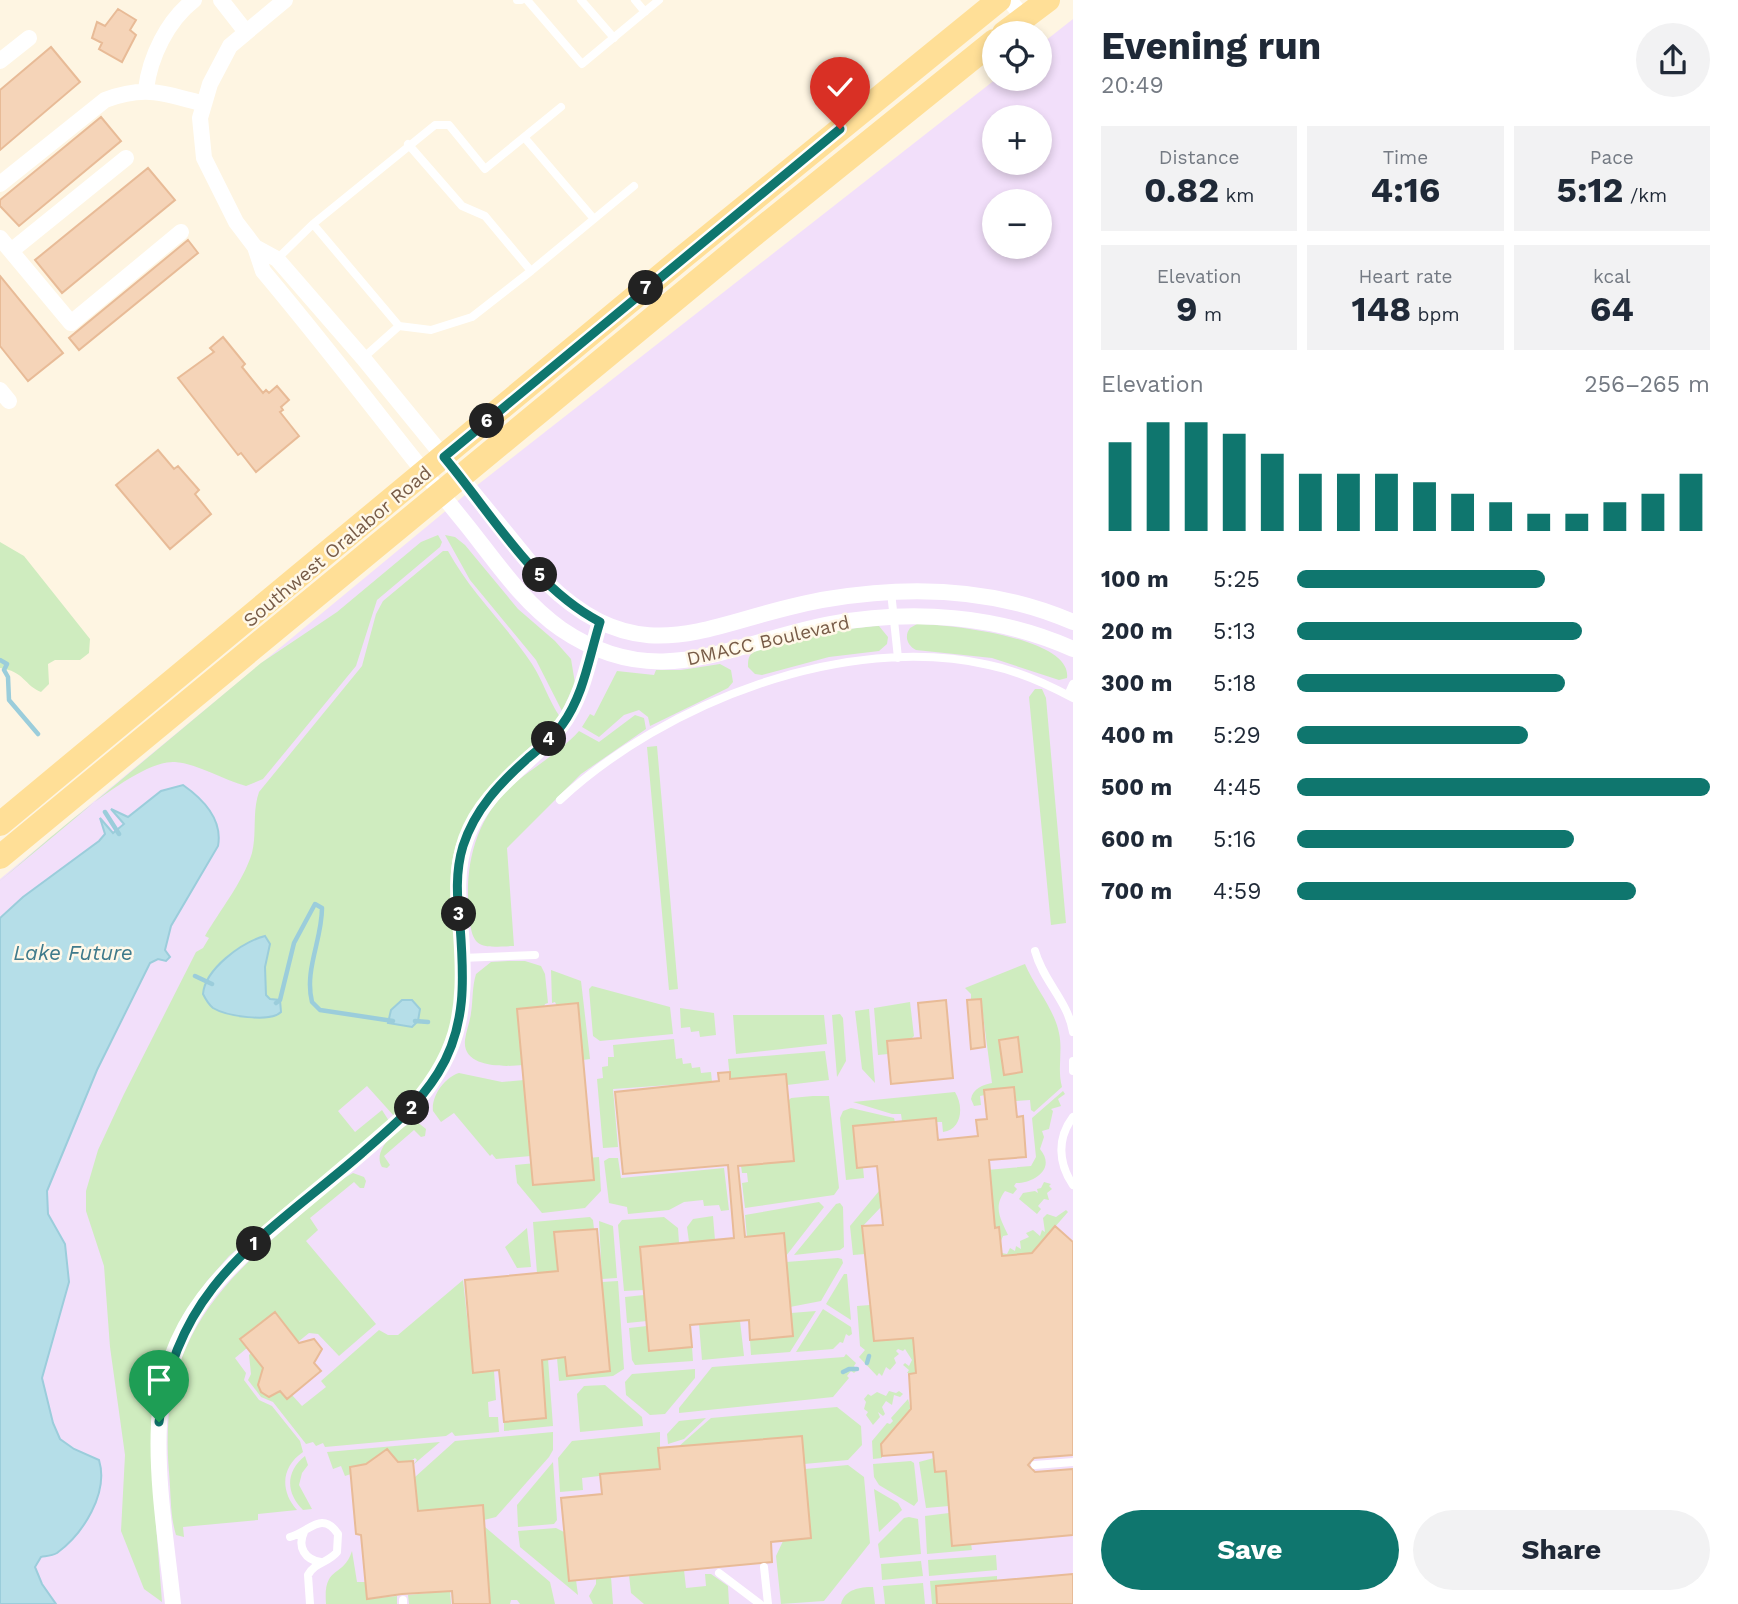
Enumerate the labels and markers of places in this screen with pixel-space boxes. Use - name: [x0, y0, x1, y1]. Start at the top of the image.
- pin: [810, 57, 870, 129]
- pin: 7: [628, 270, 664, 306]
- pin: 6: [470, 404, 504, 438]
- pin: 5: [522, 558, 558, 592]
- pin: 4: [532, 722, 566, 756]
- pin: 3: [442, 897, 476, 932]
- pin: 2: [394, 1090, 430, 1126]
- pin: 1: [236, 1226, 272, 1262]
- pin: [129, 1350, 189, 1422]

